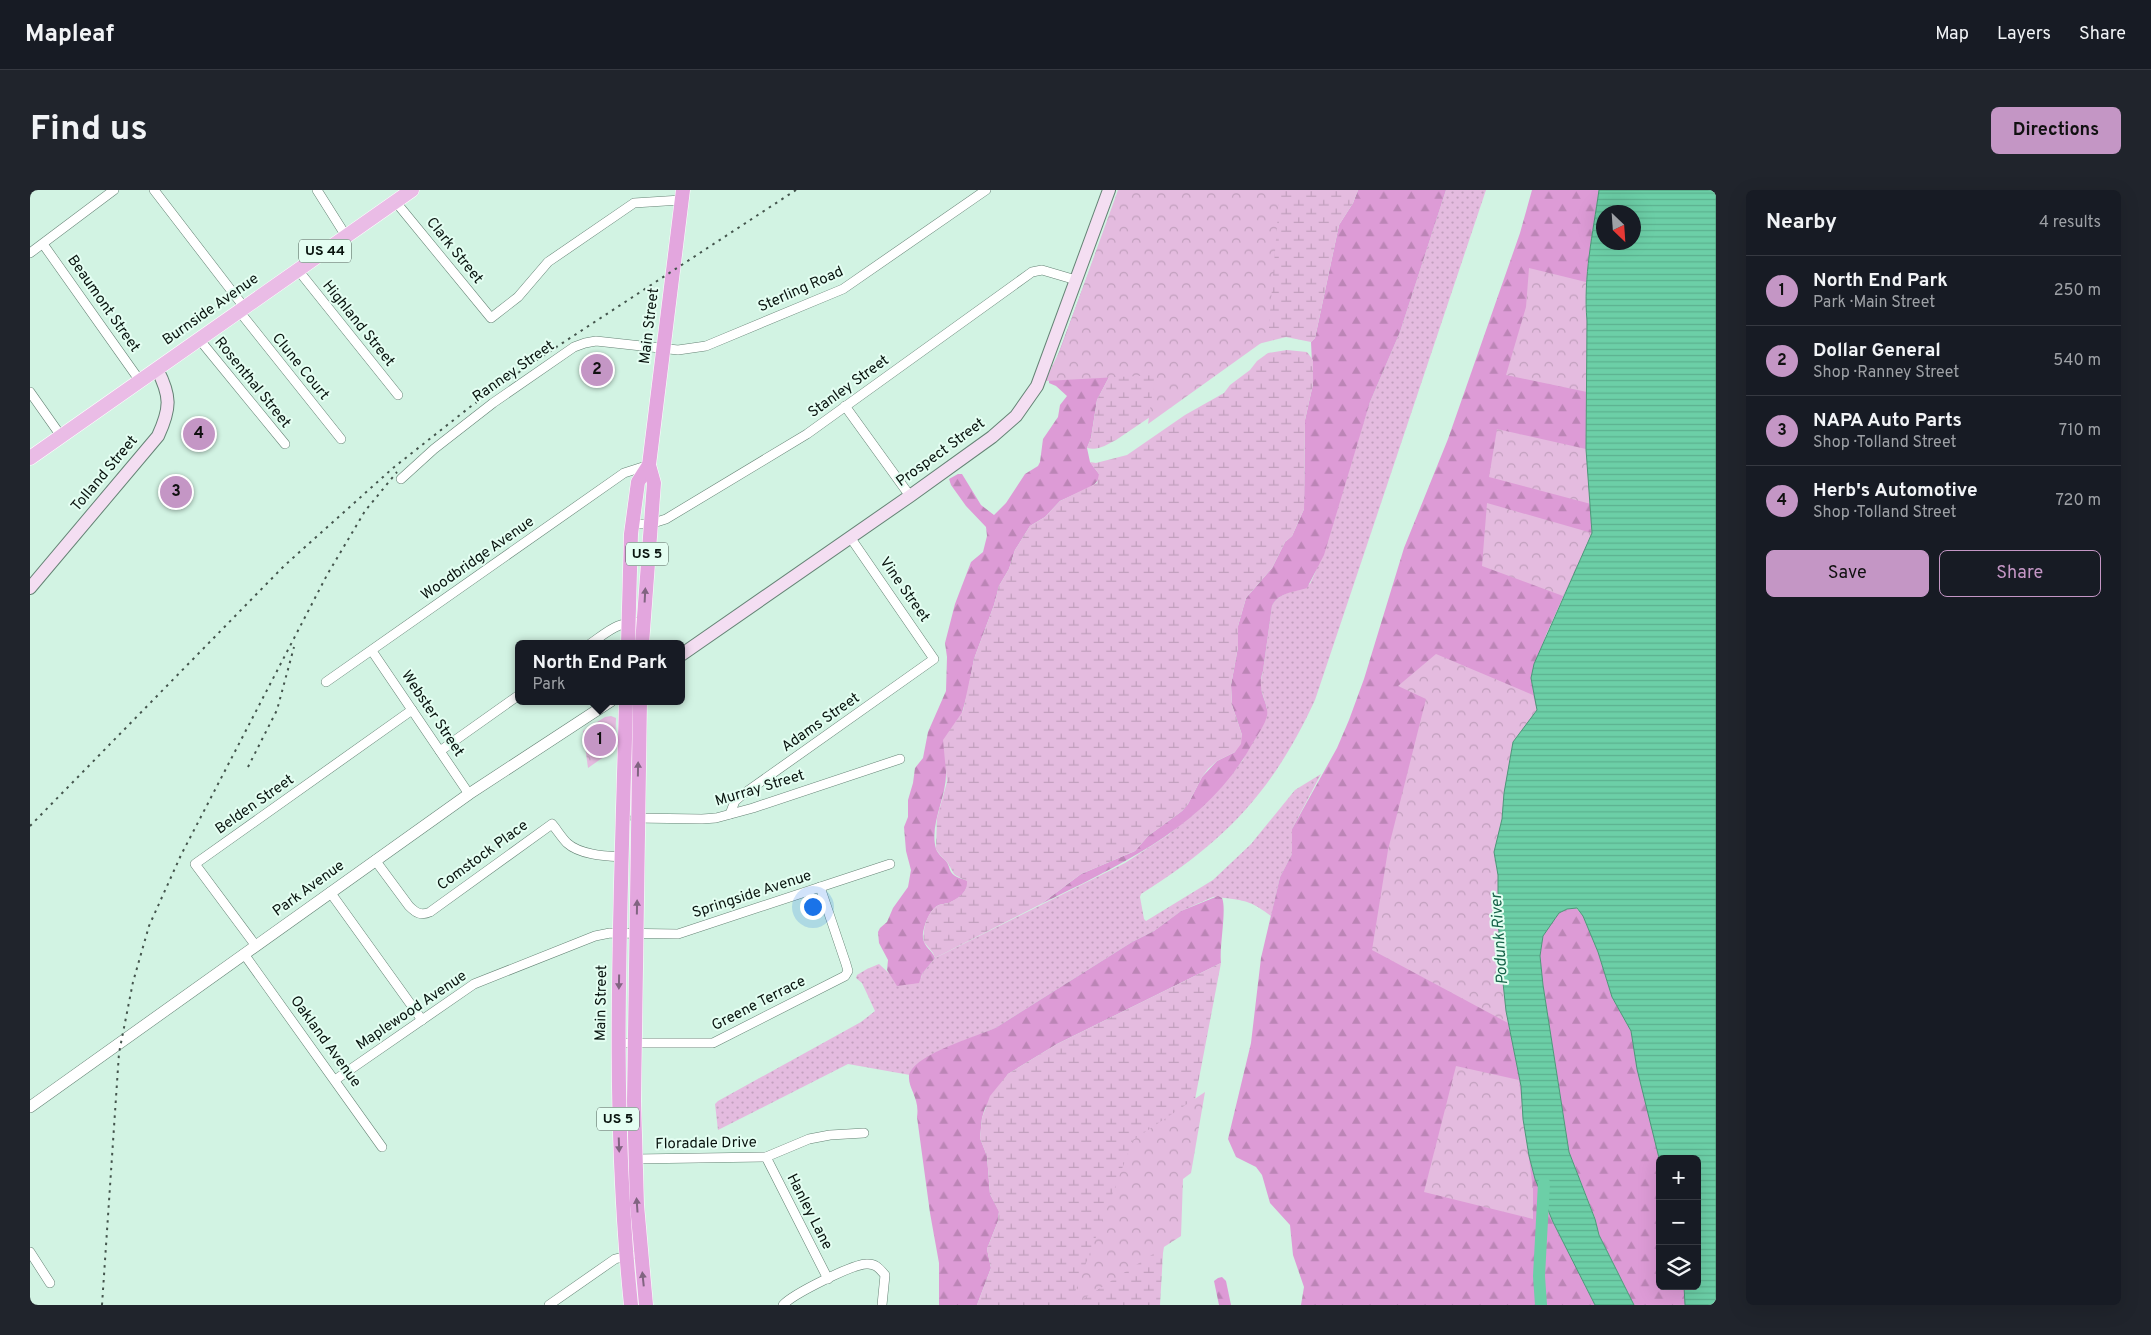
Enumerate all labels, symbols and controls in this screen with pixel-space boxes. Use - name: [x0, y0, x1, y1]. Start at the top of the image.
- text: Mapleaf: [25, 20, 114, 50]
- text: Map: [1935, 23, 1969, 46]
- text: Layers: [1997, 23, 2051, 46]
- text: Share: [2079, 23, 2126, 46]
- button: Directions: [1991, 107, 2121, 154]
- text: Find us: [30, 108, 148, 152]
- north arrow: [1596, 205, 1641, 250]
- text: Nearby: [1766, 209, 1837, 236]
- text: 4 results: [2039, 213, 2101, 233]
- street label: Clark Street: [421, 214, 487, 288]
- road number: US 44: [299, 239, 351, 262]
- street label: Beaumont Street: [62, 252, 144, 356]
- street label: Sterling Road: [755, 263, 847, 317]
- text: North End Park: [1813, 269, 1948, 293]
- street label: Burnside Avenue: [159, 270, 263, 350]
- street label: Highland Street: [318, 277, 398, 371]
- text: 1: [1779, 281, 1785, 301]
- text: 250 m: [2054, 281, 2101, 301]
- street label: Main Street: [636, 287, 664, 365]
- text: Park · Main Street: [1813, 293, 1935, 313]
- street label: Clune Court: [267, 330, 333, 404]
- street label: Rosenthal Street: [209, 334, 295, 432]
- street label: Ranney Street: [469, 337, 559, 407]
- text: Dollar General: [1813, 339, 1941, 363]
- pin: 2: [581, 351, 613, 389]
- street label: Stanley Street: [805, 351, 893, 423]
- text: 2: [1777, 351, 1787, 371]
- text: 540 m: [2053, 351, 2101, 371]
- text: Shop · Ranney Street: [1813, 363, 1959, 383]
- text: NAPA Auto Parts: [1813, 409, 1962, 433]
- street label: Prospect Street: [893, 414, 989, 492]
- pin: 4: [183, 415, 215, 453]
- text: 3: [1777, 421, 1787, 441]
- text: 710 m: [2059, 421, 2101, 441]
- street label: Tolland Street: [68, 432, 142, 516]
- text: Shop · Tolland Street: [1813, 433, 1956, 453]
- pin: 3: [160, 473, 192, 511]
- text: Herb's Automotive: [1813, 479, 1978, 503]
- text: 4: [1777, 491, 1787, 511]
- text: 720 m: [2056, 491, 2101, 511]
- text: Shop · Tolland Street: [1813, 503, 1956, 523]
- street label: Woodbridge Avenue: [418, 513, 538, 605]
- road number: US 5: [626, 542, 668, 566]
- button: Save: [1766, 550, 1929, 597]
- button: Share: [1939, 550, 2101, 597]
- street label: Vine Street: [875, 554, 933, 626]
- one-way arrow: [641, 587, 649, 603]
- popup: [515, 640, 685, 705]
- text: North End Park: [533, 651, 667, 675]
- street label: Webster Street: [396, 667, 468, 761]
- text: Park: [533, 675, 566, 695]
- street label: Adams Street: [778, 689, 864, 757]
- pin: 1: [584, 721, 616, 759]
- one-way arrow: [634, 761, 642, 777]
- street label: Murray Street: [713, 766, 807, 812]
- street label: Belden Street: [212, 771, 298, 839]
- street label: Comstock Place: [434, 817, 532, 895]
- street label: Park Avenue: [269, 857, 349, 921]
- street label: Springside Avenue: [690, 867, 814, 923]
- water label: Podunk River: [1487, 891, 1513, 986]
- your location: [800, 894, 826, 920]
- one-way arrow: [633, 899, 641, 915]
- street label: Main Street: [592, 965, 612, 1041]
- street label: Maplewood Avenue: [353, 967, 471, 1055]
- street label: Greene Terrace: [709, 972, 809, 1036]
- one-way arrow: [614, 974, 622, 990]
- street label: Oakland Avenue: [285, 992, 365, 1092]
- road number: US 5: [597, 1108, 639, 1131]
- street label: Floradale Drive: [655, 1134, 757, 1154]
- one-way arrow: [615, 1137, 623, 1153]
- map controls: [1656, 1155, 1701, 1290]
- button: +: [1656, 1155, 1701, 1200]
- street label: Hanley Lane: [782, 1171, 836, 1253]
- one-way arrow: [633, 1197, 641, 1213]
- button: −: [1656, 1200, 1701, 1245]
- button: layers: [1656, 1245, 1701, 1290]
- one-way arrow: [639, 1271, 647, 1287]

